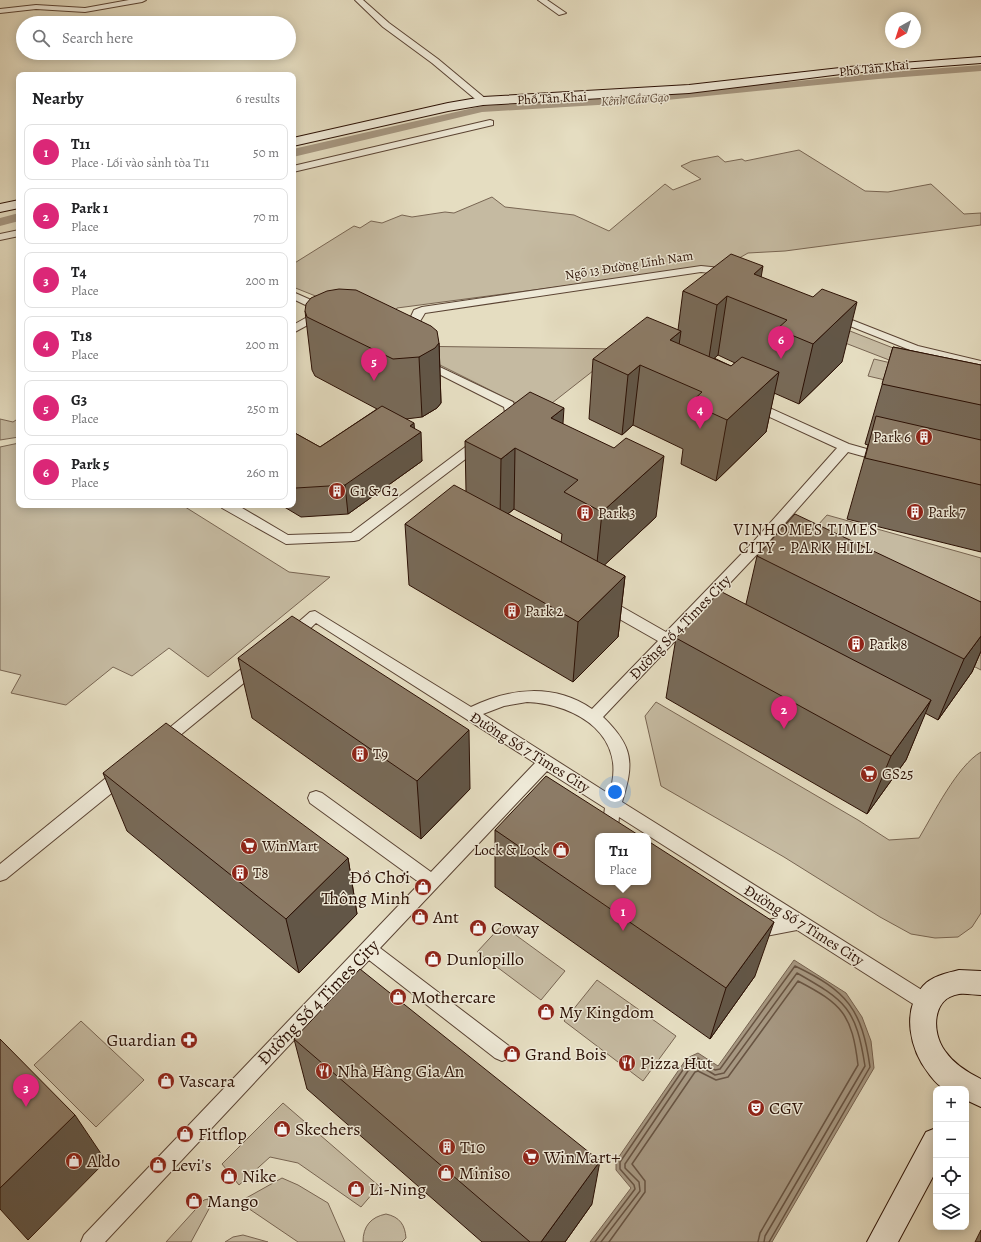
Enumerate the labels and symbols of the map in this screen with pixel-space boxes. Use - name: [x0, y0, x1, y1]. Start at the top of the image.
- north arrow: [885, 12, 921, 48]
- street label: Phố Tân Khai: [838, 56, 910, 80]
- street label: Phố Tân Khai: [517, 88, 588, 108]
- water label: Kênh Cầu Gạo: [600, 88, 670, 110]
- street label: Ngõ 13 Đường Lĩnh Nam: [564, 246, 694, 284]
- pin: 6: [768, 326, 794, 359]
- pin: 5: [361, 348, 387, 381]
- pin: 4: [687, 396, 713, 429]
- place label: Park 6: [873, 427, 911, 447]
- building icon: Park 6: [914, 427, 934, 447]
- building icon: G1 & G2: [327, 481, 347, 501]
- place label: G1 & G2: [350, 481, 399, 501]
- building icon: Park 7: [905, 502, 925, 522]
- place label: Park 7: [928, 502, 966, 522]
- building icon: Park 3: [575, 503, 595, 523]
- place label: Park 3: [598, 503, 635, 523]
- district label: VINHOMES TIMES CITY - PARK HILL: [733, 519, 878, 559]
- street label: Đường Số 4 Times City: [625, 570, 735, 684]
- building icon: Park 2: [502, 601, 522, 621]
- place label: Park 2: [525, 601, 563, 621]
- building icon: Park 8: [846, 634, 866, 654]
- place label: Park 8: [869, 634, 907, 654]
- pin: 2: [771, 696, 797, 729]
- street label: Đường Số 7 Times City: [466, 707, 594, 797]
- building icon: T9: [350, 744, 370, 764]
- place label: T9: [373, 744, 388, 764]
- supermarket icon: GS25: [859, 764, 879, 784]
- place label: GS25: [882, 764, 914, 784]
- your location: [605, 782, 625, 802]
- supermarket icon: WinMart: [239, 836, 259, 856]
- place label: WinMart: [261, 836, 318, 856]
- place label: Lock & Lock: [474, 840, 549, 860]
- shop icon: Lock & Lock: [551, 840, 571, 860]
- building icon: T8: [230, 863, 250, 883]
- place label: T8: [253, 863, 268, 883]
- place label: Đồ Chơi Thông Minh: [321, 865, 410, 910]
- shop icon: Đồ Chơi Thông Minh: [413, 877, 433, 897]
- street label: Đường Số 7 Times City: [740, 880, 868, 970]
- pin: 1: [610, 898, 636, 931]
- place label: Ant: [432, 905, 459, 929]
- shop icon: Ant: [410, 907, 430, 927]
- place label: Coway: [491, 916, 540, 940]
- shop icon: Coway: [468, 918, 488, 938]
- street label: Đường Số 4 Times City: [252, 933, 385, 1070]
- place label: Dunlopillo: [446, 947, 524, 971]
- shop icon: Dunlopillo: [423, 949, 443, 969]
- place label: Mothercare: [411, 985, 496, 1009]
- shop icon: Mothercare: [388, 987, 408, 1007]
- place label: My Kingdom: [559, 1000, 654, 1024]
- shop icon: My Kingdom: [536, 1002, 556, 1022]
- place label: Guardian: [107, 1028, 176, 1052]
- pharmacy icon: Guardian: [179, 1030, 199, 1050]
- place label: Grand Bois: [525, 1042, 607, 1066]
- shop icon: Grand Bois: [502, 1044, 522, 1064]
- place label: Pizza Hut: [640, 1051, 713, 1075]
- restaurant icon: Pizza Hut: [617, 1053, 637, 1073]
- place label: Nhà Hàng Gia An: [337, 1059, 464, 1083]
- restaurant icon: Nhà Hàng Gia An: [314, 1061, 334, 1081]
- place label: Vascara: [178, 1069, 236, 1093]
- shop icon: Vascara: [156, 1071, 176, 1091]
- pin: 3: [13, 1074, 39, 1107]
- place label: CGV: [769, 1096, 803, 1120]
- theatre icon: CGV: [746, 1098, 766, 1118]
- place label: Skechers: [295, 1117, 360, 1141]
- shop icon: Skechers: [272, 1119, 292, 1139]
- place label: Fitflop: [198, 1122, 247, 1146]
- shop icon: Fitflop: [175, 1124, 195, 1144]
- place label: T10: [460, 1135, 486, 1159]
- building icon: T10: [437, 1137, 457, 1157]
- place label: WinMart+: [543, 1145, 620, 1169]
- supermarket icon: WinMart+: [521, 1147, 541, 1167]
- place label: Aldo: [86, 1149, 120, 1173]
- shop icon: Aldo: [64, 1151, 84, 1171]
- place label: Levi's: [171, 1153, 212, 1177]
- shop icon: Levi's: [148, 1155, 168, 1175]
- place label: Miniso: [459, 1161, 510, 1185]
- shop icon: Miniso: [436, 1163, 456, 1183]
- place label: Nike: [242, 1164, 277, 1188]
- shop icon: Nike: [219, 1166, 239, 1186]
- place label: Li-Ning: [369, 1177, 426, 1201]
- shop icon: Li-Ning: [346, 1179, 366, 1199]
- place label: Mango: [207, 1189, 258, 1213]
- shop icon: Mango: [184, 1191, 204, 1211]

